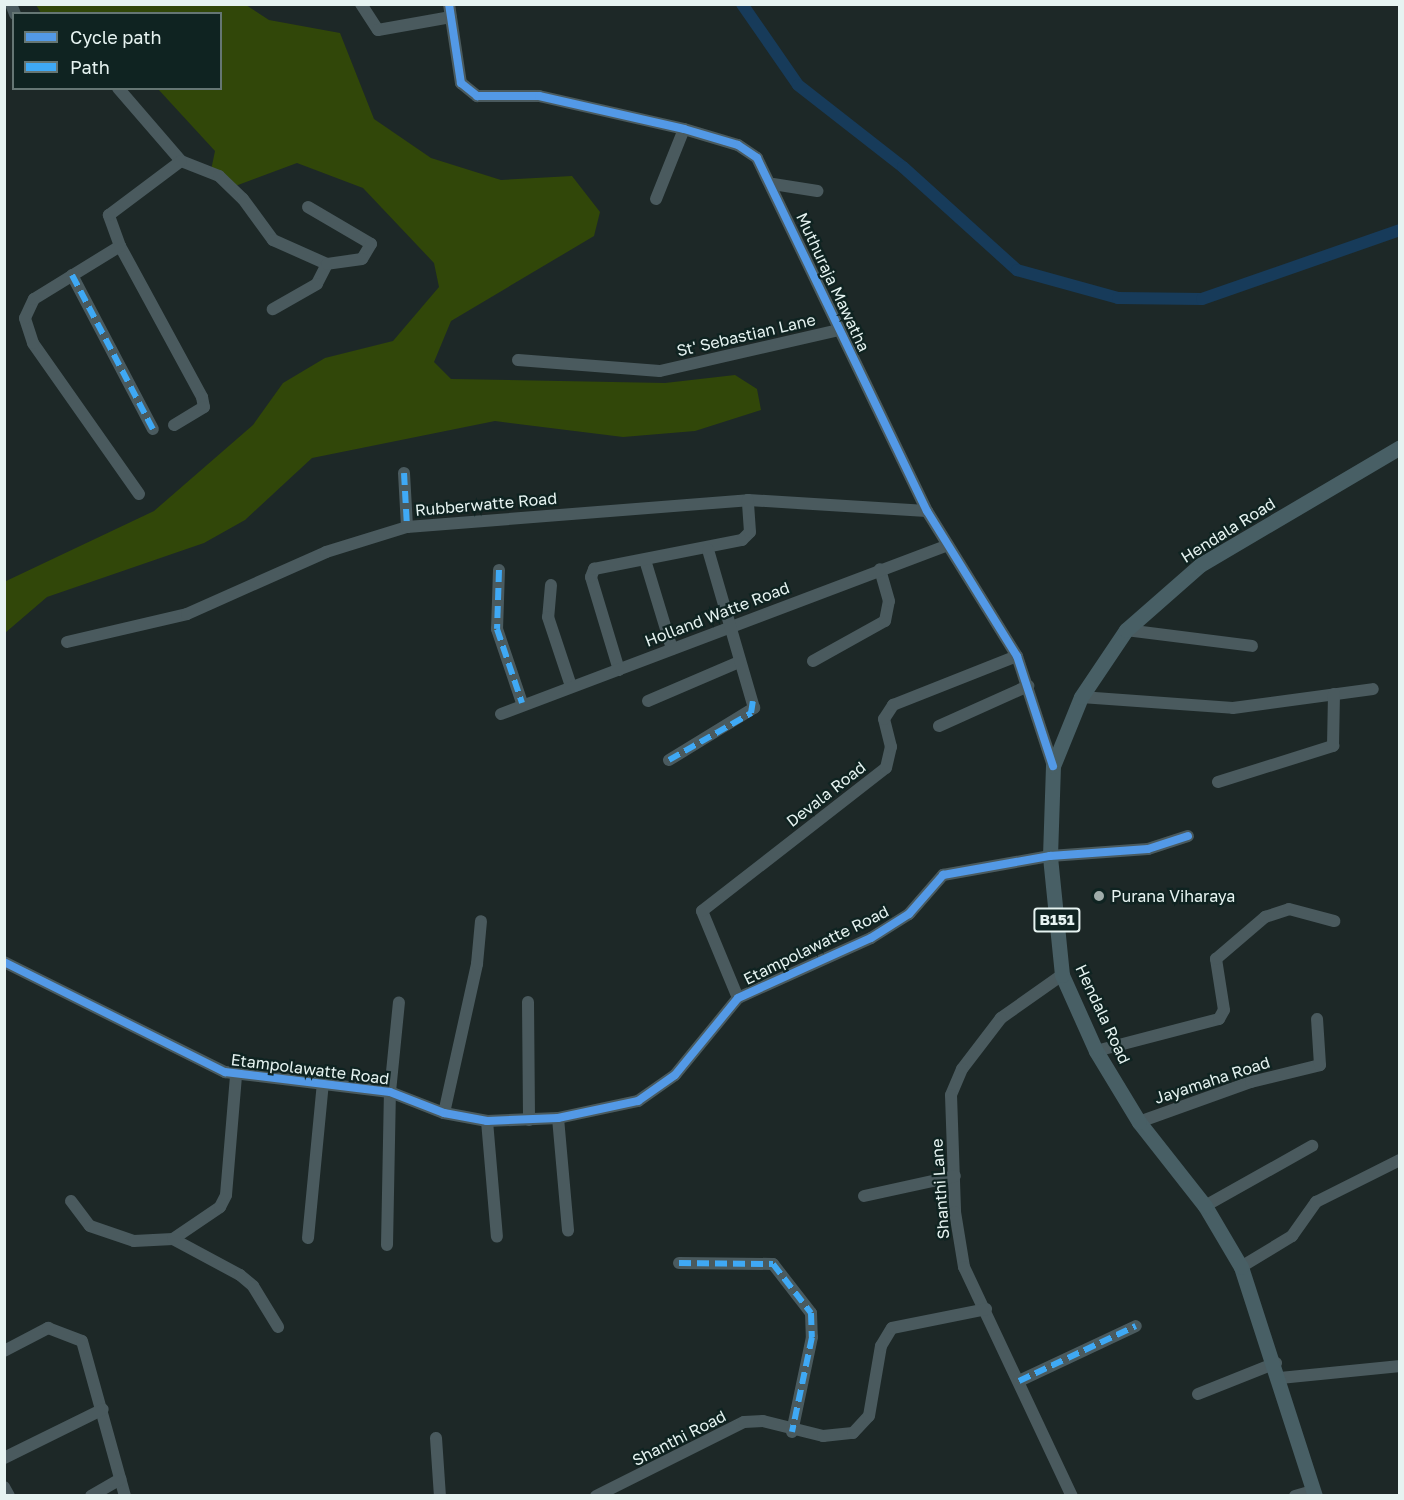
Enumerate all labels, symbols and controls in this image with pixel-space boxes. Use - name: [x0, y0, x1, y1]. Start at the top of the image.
- legend: [12, 12, 222, 90]
- text: Cycle path: [70, 26, 162, 48]
- text: Path: [70, 56, 110, 78]
- street label: Muthuraja Mawatha: [792, 209, 874, 355]
- street label: St' Sebastian Lane: [675, 310, 817, 360]
- street label: Rubberwatte Road: [414, 488, 558, 520]
- street label: Hendala Road: [1177, 493, 1279, 567]
- street label: Holland Watte Road: [642, 578, 792, 650]
- street label: Devala Road: [783, 757, 869, 831]
- place label: Purana Viharaya: [1111, 886, 1235, 906]
- marker: Purana Viharaya: [1092, 889, 1106, 903]
- street label: Etampolawatte Road: [740, 901, 892, 989]
- road number: B151: [1033, 908, 1081, 932]
- street label: Hendala Road: [1072, 961, 1134, 1067]
- street label: Etampolawatte Road: [230, 1050, 390, 1088]
- street label: Jayamaha Road: [1152, 1052, 1272, 1108]
- street label: Shanthi Lane: [927, 1138, 953, 1240]
- street label: Shanthi Road: [629, 1406, 729, 1470]

